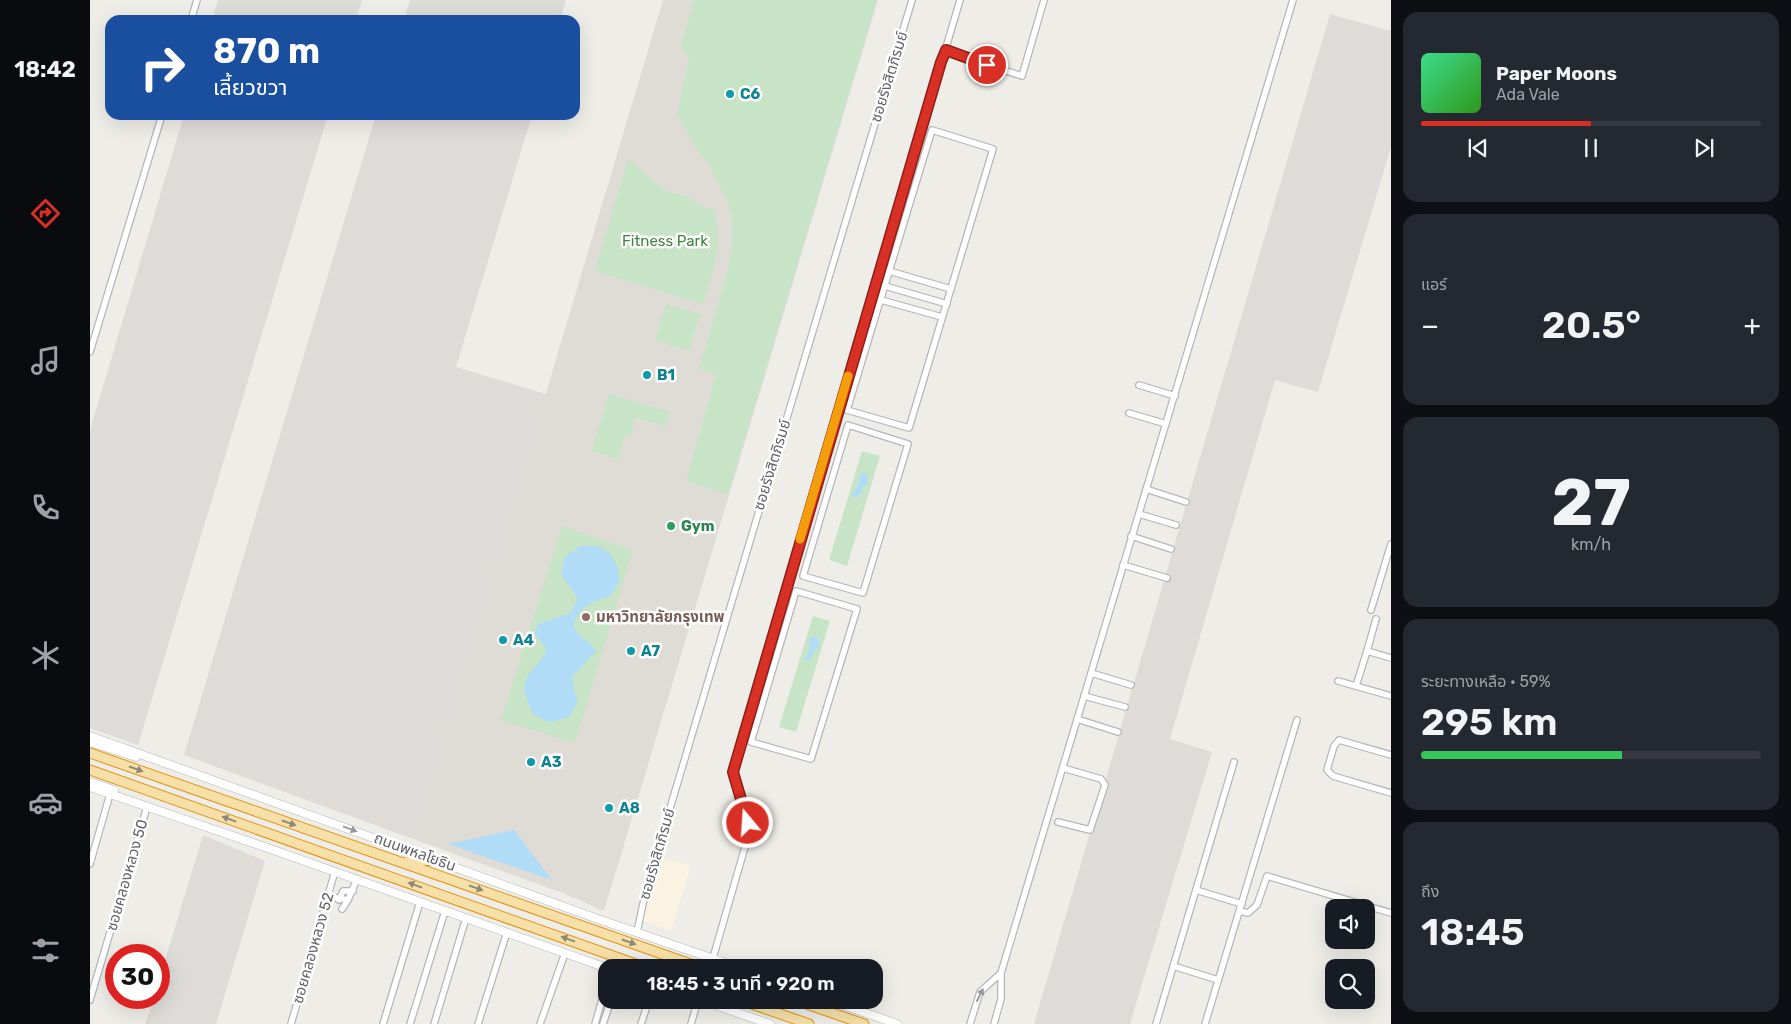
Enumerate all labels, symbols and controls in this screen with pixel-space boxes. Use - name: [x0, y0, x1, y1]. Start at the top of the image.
- street label: ซอยรังสิตภิรมย์: [867, 29, 911, 125]
- text: 870 m: [213, 30, 320, 72]
- icon: right: [130, 35, 195, 100]
- pin: [966, 44, 1008, 86]
- icon: arrive: [973, 51, 1001, 79]
- text: 18:42: [14, 56, 76, 83]
- text: Paper Moons: [1496, 62, 1617, 85]
- text: เลี้ยวขวา: [213, 74, 288, 101]
- place label: C6: [740, 85, 761, 103]
- text: Ada Vale: [1496, 85, 1560, 104]
- marker: C6: [724, 88, 736, 100]
- icon: previous: [1464, 134, 1492, 162]
- icon: pause: [1577, 134, 1605, 162]
- icon: next: [1690, 134, 1718, 162]
- icon: directions: [28, 196, 63, 231]
- park label: Fitness Park: [622, 232, 708, 250]
- text: แอร์: [1421, 275, 1447, 294]
- text: 20.5°: [1542, 302, 1641, 348]
- text: −: [1421, 309, 1439, 342]
- text: +: [1744, 309, 1761, 342]
- icon: music: [28, 343, 63, 378]
- place label: B1: [657, 366, 675, 384]
- marker: B1: [641, 369, 653, 381]
- street label: ซอยรังสิตภิรมย์: [750, 417, 794, 513]
- text: 27: [1551, 464, 1631, 541]
- icon: phone: [28, 490, 63, 525]
- place label: Gym: [681, 517, 715, 535]
- marker: Gym: [665, 520, 677, 532]
- text: km/h: [1571, 535, 1611, 554]
- place label: มหาวิทยาลัยกรุงเทพ: [596, 608, 725, 626]
- marker: มหาวิทยาลัยกรุงเทพ: [580, 611, 592, 623]
- place label: A4: [513, 631, 534, 649]
- marker: A4: [497, 634, 509, 646]
- icon: climate: [28, 638, 63, 673]
- place label: A7: [641, 642, 660, 660]
- marker: A7: [625, 645, 637, 657]
- text: ระยะทางเหลือ · 59%: [1421, 672, 1551, 691]
- text: 295 km: [1421, 699, 1558, 745]
- place label: A3: [541, 753, 562, 771]
- marker: A3: [525, 756, 537, 768]
- one-way arrow: [129, 766, 144, 774]
- icon: car: [28, 785, 63, 820]
- position arrow: [721, 796, 773, 848]
- place label: A8: [619, 799, 640, 817]
- marker: A8: [603, 802, 615, 814]
- street label: ซอยรังสิตภิรมย์: [635, 806, 679, 902]
- one-way arrow: [221, 815, 236, 822]
- street label: ซอยคลองหลวง 50: [102, 817, 152, 933]
- one-way arrow: [282, 820, 297, 827]
- one-way arrow: [343, 825, 358, 833]
- street label: ถนนพหลโยธิน: [372, 829, 458, 875]
- one-way arrow: [407, 881, 422, 889]
- text: ถึง: [1421, 882, 1439, 901]
- one-way arrow: [469, 884, 484, 892]
- street label: ซอยคลองหลวง 52: [289, 890, 337, 1006]
- map controls: [1325, 899, 1375, 1009]
- button: sound: [1325, 899, 1375, 949]
- text: 18:45: [1421, 909, 1525, 955]
- icon: filters: [28, 933, 63, 968]
- one-way arrow: [560, 935, 575, 943]
- one-way arrow: [622, 938, 637, 946]
- speed limit sign: 30: [105, 944, 170, 1009]
- button: search: [1325, 959, 1375, 1009]
- text: 18:45 · 3 นาที · 920 m: [647, 972, 834, 995]
- one-way arrow: [977, 988, 985, 1002]

